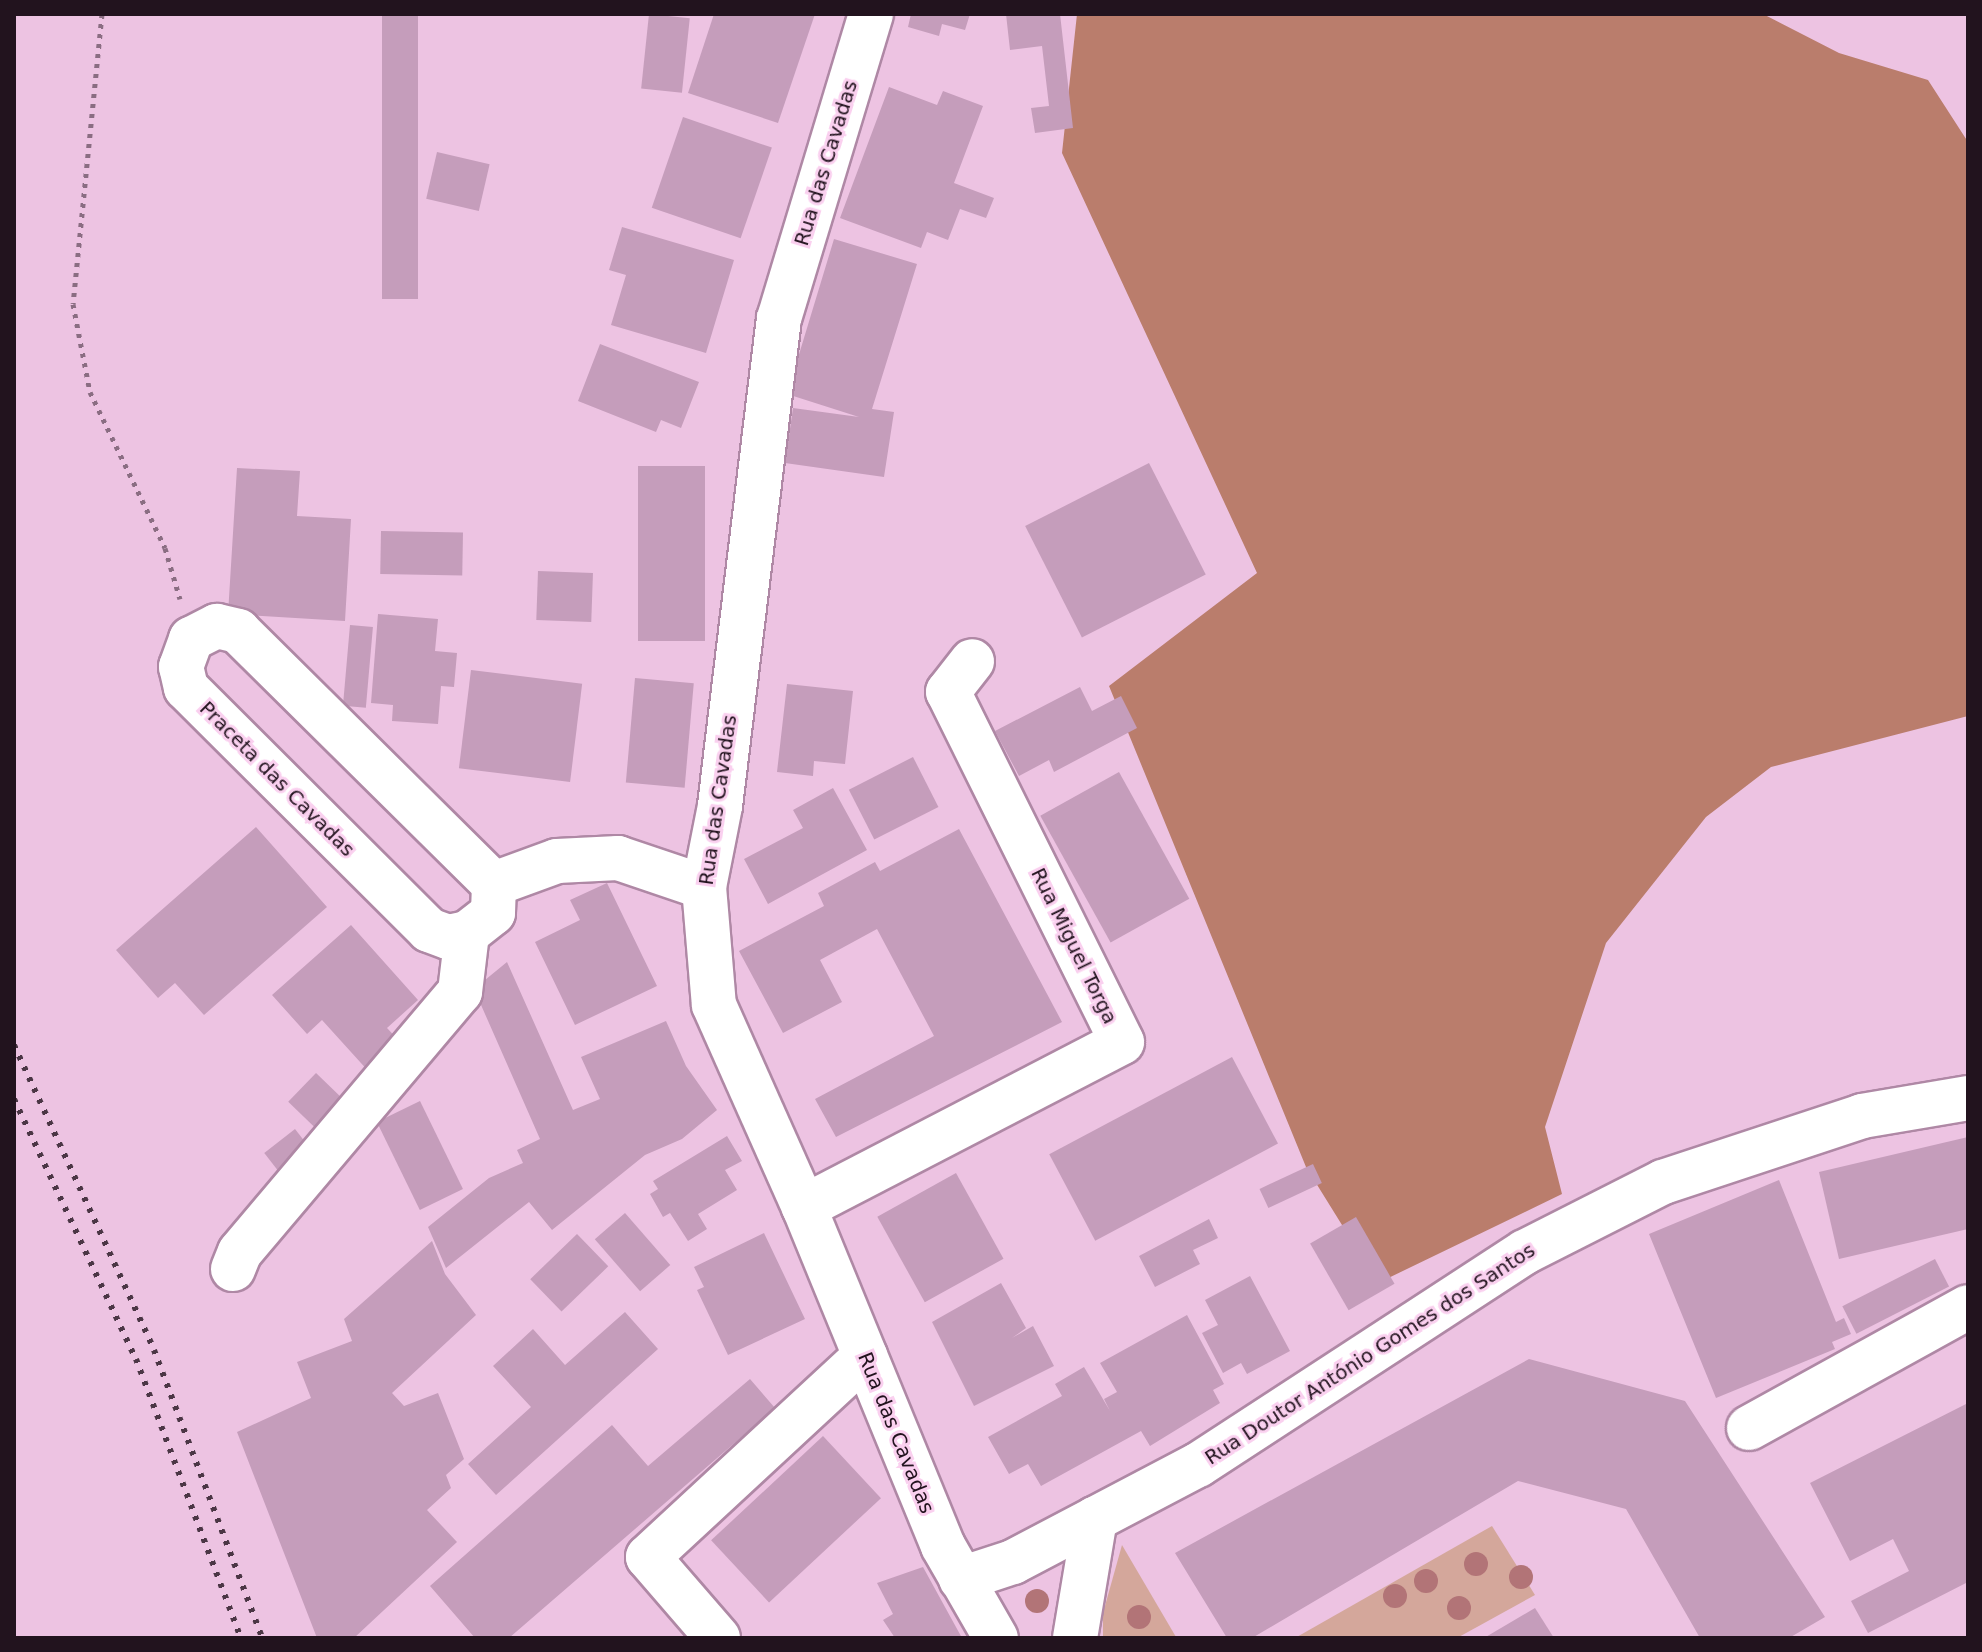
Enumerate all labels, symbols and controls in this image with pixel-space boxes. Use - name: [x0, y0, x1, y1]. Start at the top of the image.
- street label: Rua das Cavadas: [789, 77, 863, 249]
- street label: Praceta das Cavadas: [194, 696, 360, 862]
- street label: Rua das Cavadas: [694, 713, 742, 887]
- street label: Rua Miguel Torga: [1026, 864, 1122, 1028]
- street label: Rua Doutor António Gomes dos Santos: [1200, 1238, 1540, 1470]
- street label: Rua das Cavadas: [853, 1349, 939, 1517]

